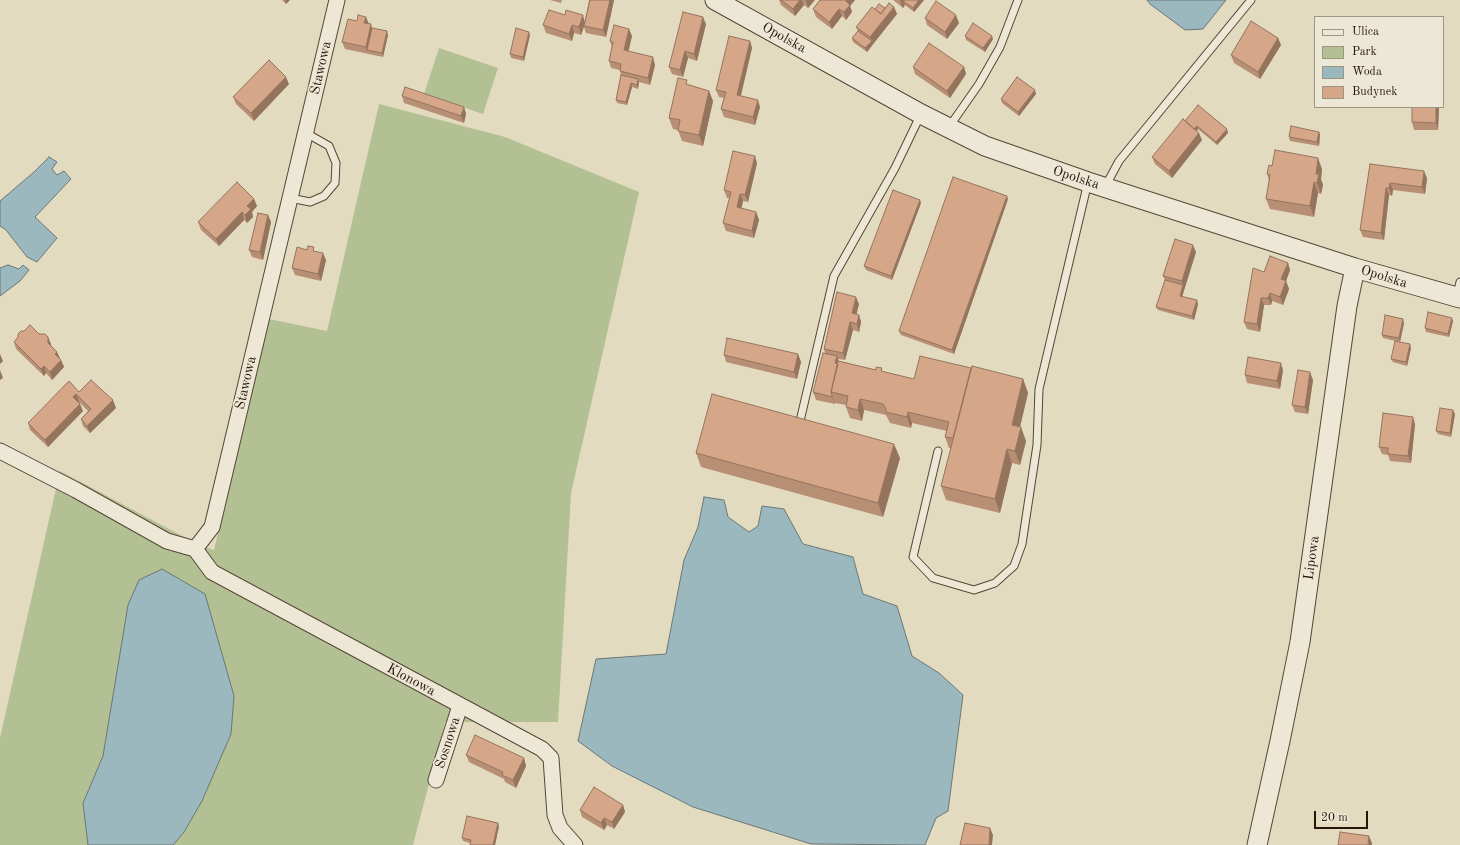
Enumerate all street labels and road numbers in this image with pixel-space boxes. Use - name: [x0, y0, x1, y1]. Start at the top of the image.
- street label: Opolska: [759, 19, 809, 57]
- street label: Stawowa: [307, 40, 335, 96]
- street label: Opolska: [1051, 163, 1101, 193]
- street label: Opolska: [1359, 262, 1409, 292]
- street label: Stawowa: [232, 355, 260, 411]
- street label: Lipowa: [1301, 535, 1323, 581]
- street label: Klonowa: [384, 660, 438, 700]
- street label: Sosnowa: [432, 715, 464, 771]

